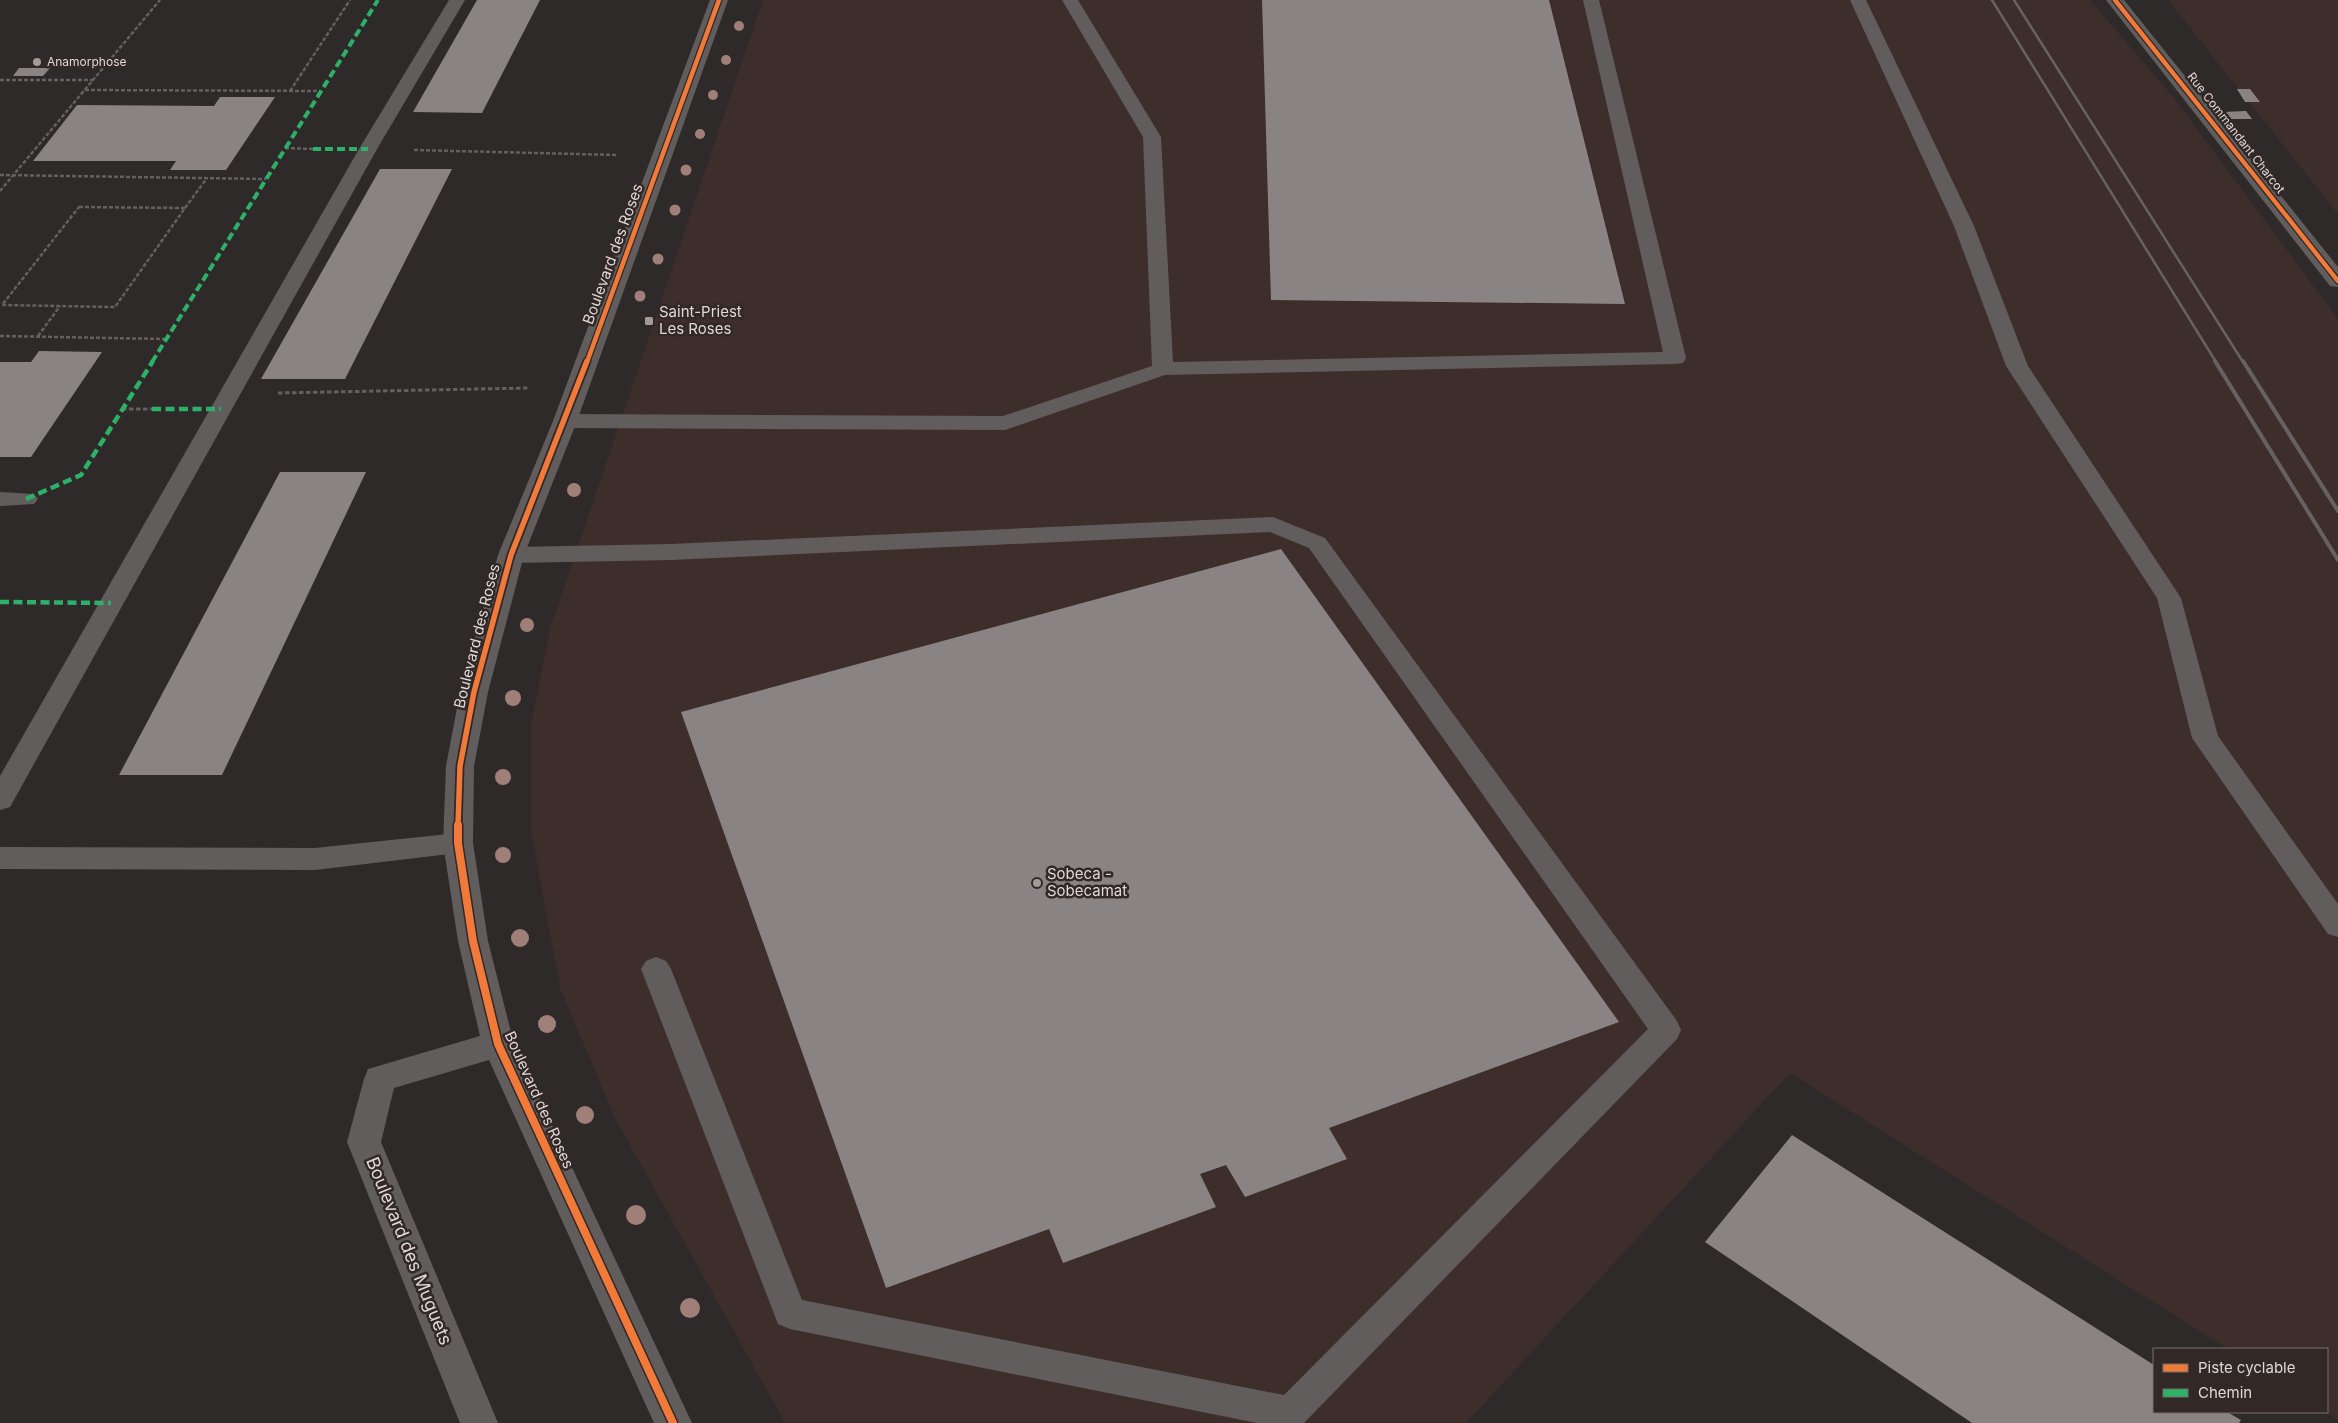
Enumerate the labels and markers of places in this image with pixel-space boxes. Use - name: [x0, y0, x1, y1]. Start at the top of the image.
- place label: Anamorphose: [47, 54, 127, 69]
- marker: Anamorphose: [31, 56, 43, 68]
- place label: Saint-Priest Les Roses: [659, 302, 742, 338]
- marker: Saint-Priest Les Roses: [643, 315, 655, 327]
- place label: Sobeca - Sobecamat: [1047, 864, 1127, 900]
- marker: Sobeca - Sobecamat: [1031, 877, 1043, 889]

